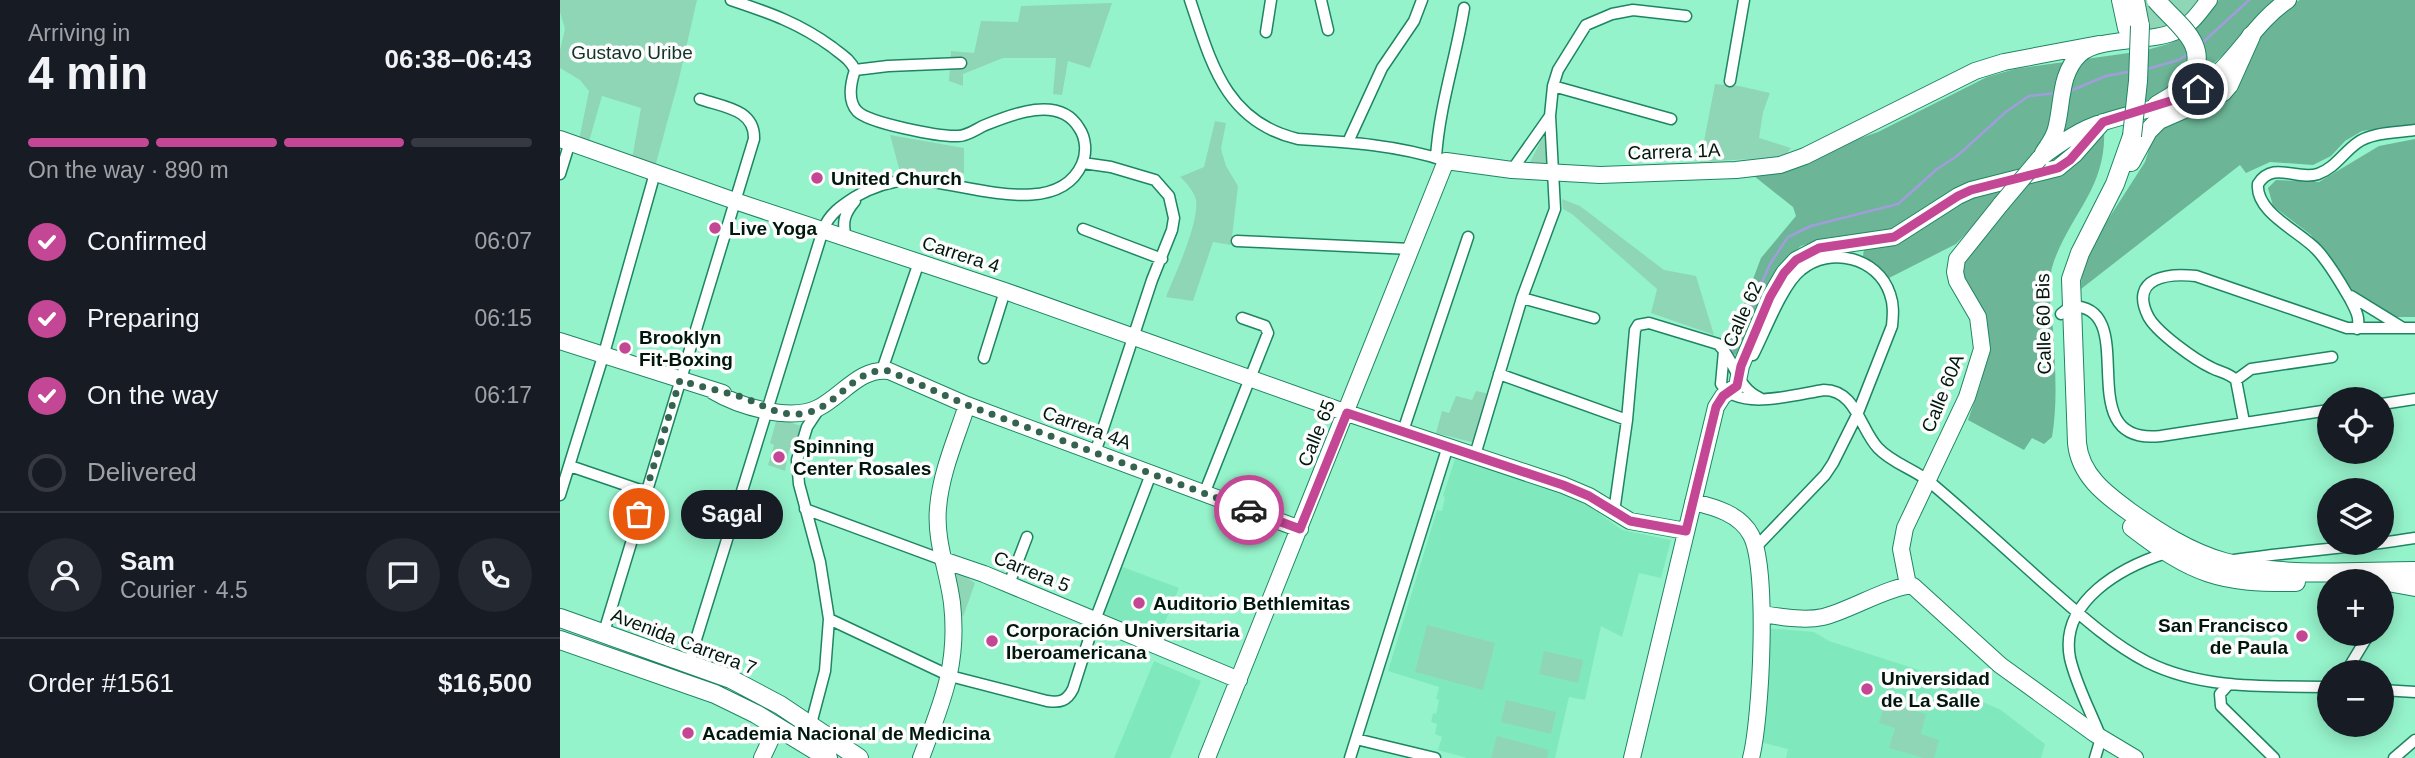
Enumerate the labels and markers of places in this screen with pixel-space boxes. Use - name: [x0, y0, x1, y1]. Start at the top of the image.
- pin: [2168, 59, 2228, 119]
- place label: United Church: [831, 168, 962, 189]
- marker: United Church: [809, 170, 825, 186]
- place label: Live Yoga: [729, 218, 817, 239]
- marker: Live Yoga: [707, 220, 723, 236]
- place label: Brooklyn Fit-Boxing: [639, 327, 733, 370]
- marker: Brooklyn Fit-Boxing: [617, 340, 633, 356]
- place label: Spinning Center Rosales: [793, 436, 931, 479]
- marker: Spinning Center Rosales: [771, 449, 787, 465]
- pin: [609, 484, 669, 544]
- callout: Sagal: [681, 490, 782, 538]
- place label: Auditorio Bethlemitas: [1153, 593, 1350, 614]
- marker: Auditorio Bethlemitas: [1131, 595, 1147, 611]
- place label: San Francisco de Paula: [2158, 615, 2288, 658]
- place label: Corporación Universitaria Iberoamericana: [1006, 620, 1240, 663]
- marker: San Francisco de Paula: [2294, 628, 2310, 644]
- marker: Corporación Universitaria Iberoamericana: [984, 633, 1000, 649]
- place label: Universidad de La Salle: [1881, 668, 1990, 711]
- marker: Universidad de La Salle: [1859, 681, 1875, 697]
- place label: Academia Nacional de Medicina: [702, 723, 991, 744]
- marker: Academia Nacional de Medicina: [680, 725, 696, 741]

